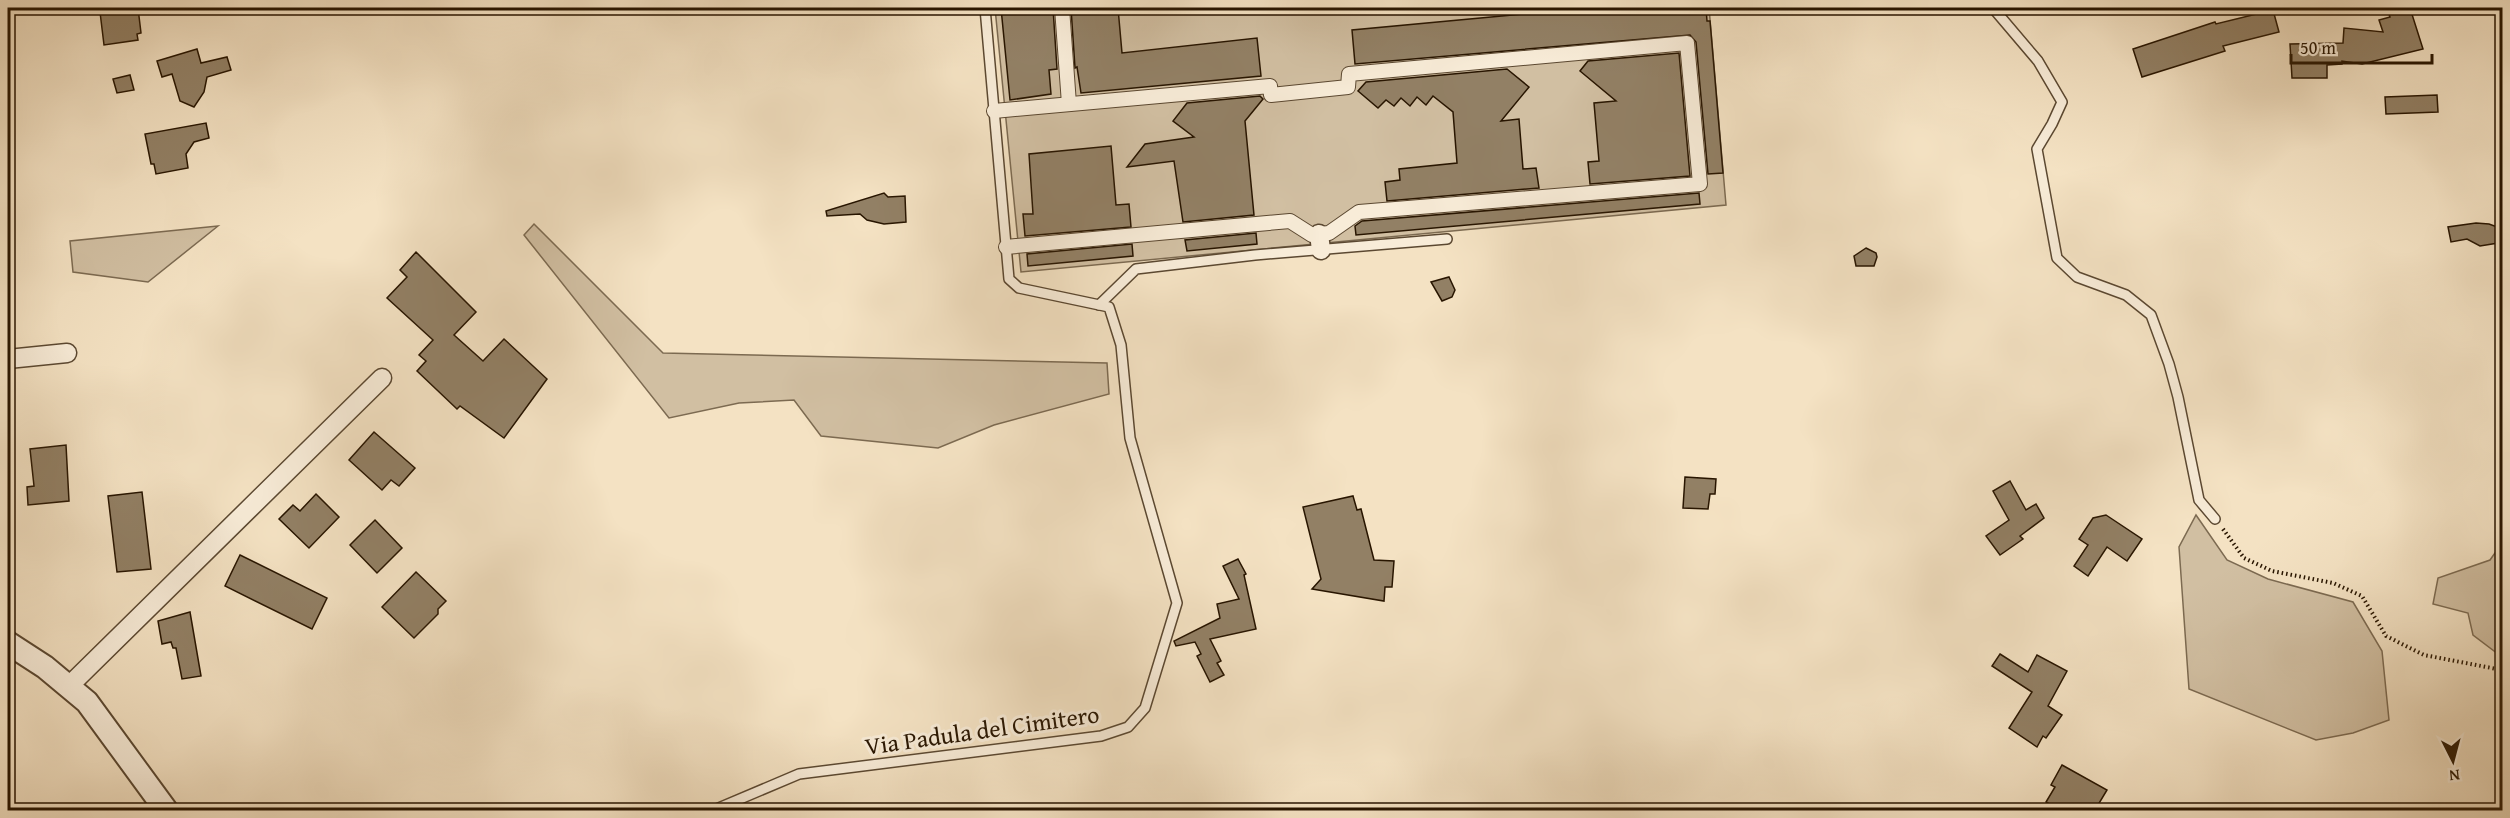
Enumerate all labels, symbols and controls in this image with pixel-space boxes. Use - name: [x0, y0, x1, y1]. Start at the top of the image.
- scale bar: [2291, 27, 2432, 65]
- text: 50 m: [2300, 34, 2336, 61]
- street label: Via Padula del Cimitero: [863, 696, 1101, 764]
- north arrow: [2423, 731, 2483, 791]
- text: N: [2448, 763, 2461, 788]

